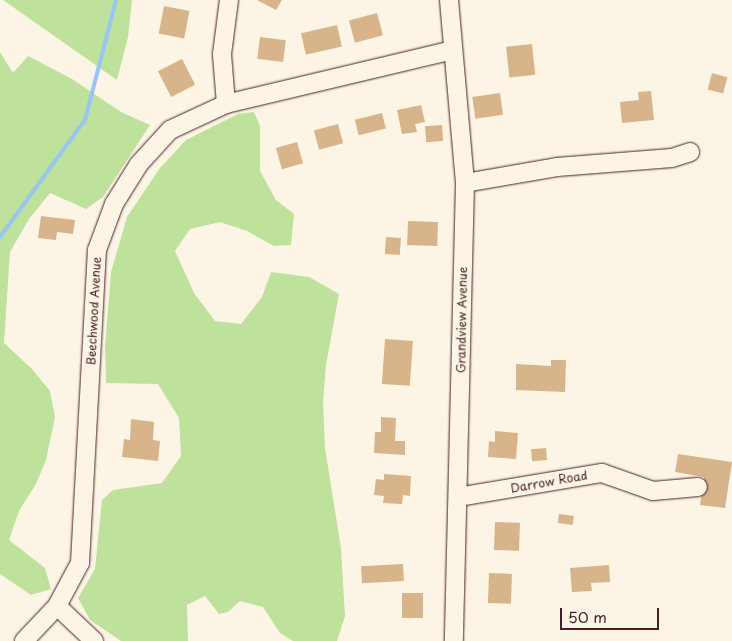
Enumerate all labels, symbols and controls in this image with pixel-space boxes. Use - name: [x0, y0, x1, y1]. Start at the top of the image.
- street label: Beechwood Avenue: [84, 256, 104, 366]
- street label: Grandview Avenue: [454, 267, 470, 373]
- street label: Darrow Road: [510, 468, 588, 496]
- scale bar: [562, 598, 661, 630]
- text: 50 m: [568, 605, 607, 628]

